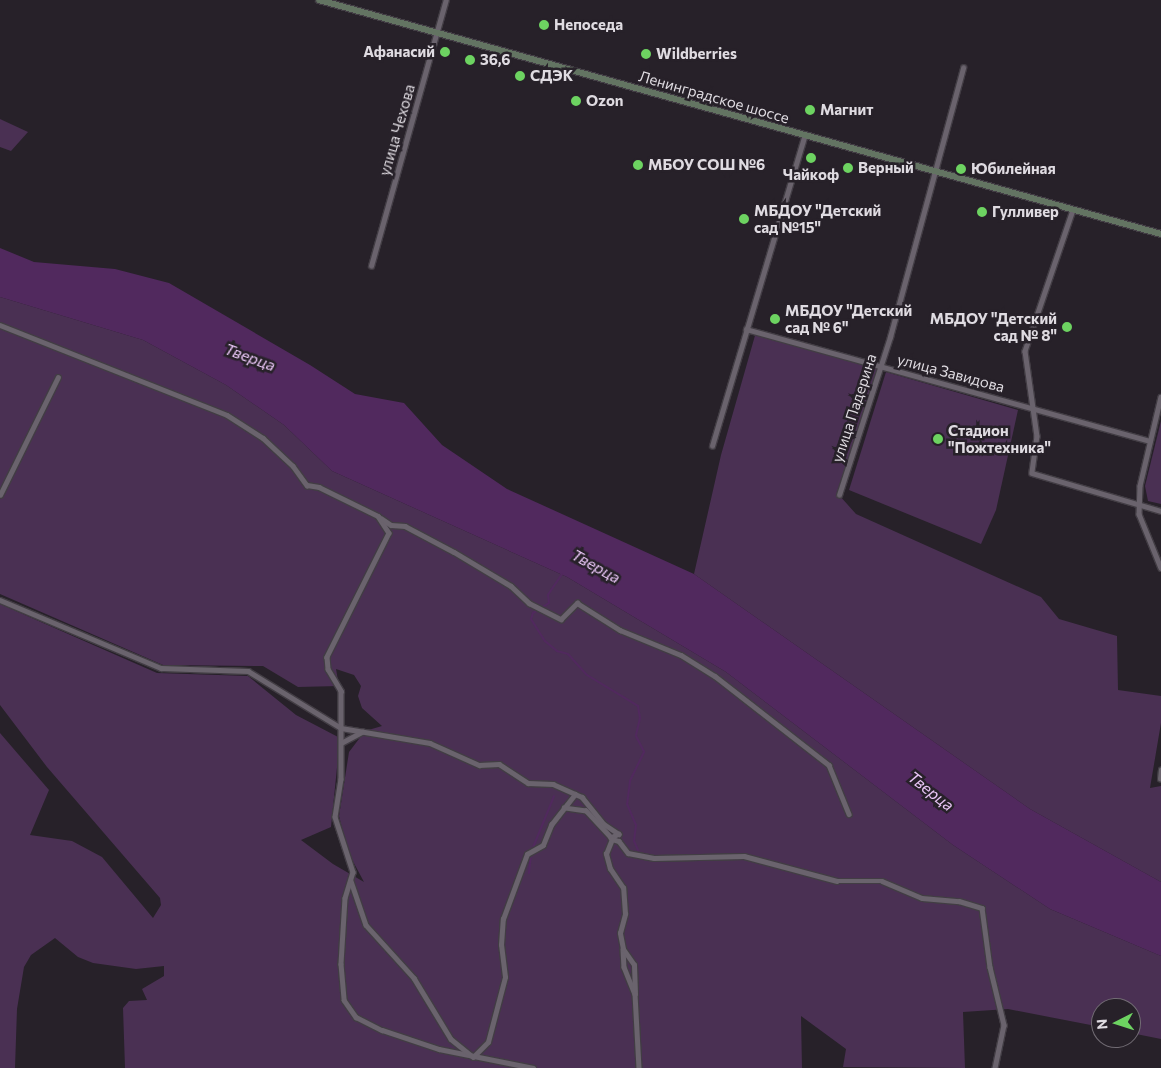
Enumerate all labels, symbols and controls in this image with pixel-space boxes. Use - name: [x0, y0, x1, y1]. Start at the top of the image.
- place label: Непоседа: [554, 16, 623, 34]
- marker: Непоседа: [538, 19, 550, 31]
- place label: Афанасий: [363, 43, 435, 61]
- place label: Wildberries: [656, 45, 737, 63]
- marker: Афанасий: [439, 46, 451, 58]
- marker: Wildberries: [640, 48, 652, 60]
- place label: 36,6: [480, 51, 511, 69]
- marker: 36,6: [464, 54, 476, 66]
- place label: СДЭК: [530, 67, 573, 85]
- street label: Ленинградское шоссе: [637, 67, 791, 127]
- marker: СДЭК: [514, 70, 526, 82]
- street label: улица Чехова: [375, 82, 419, 178]
- place label: Ozon: [586, 92, 624, 110]
- marker: Ozon: [570, 95, 582, 107]
- place label: Магнит: [820, 101, 873, 119]
- marker: Магнит: [804, 104, 816, 116]
- marker: Чайкоф: [805, 152, 817, 164]
- place label: МБОУ СОШ №6: [648, 156, 765, 174]
- marker: МБОУ СОШ №6: [632, 159, 644, 171]
- place label: Верный: [858, 159, 914, 177]
- place label: Юбилейная: [971, 160, 1056, 178]
- marker: Верный: [842, 162, 854, 174]
- marker: Юбилейная: [955, 163, 967, 175]
- place label: Чайкоф: [783, 166, 839, 184]
- place label: МБДОУ "Детский сад №15": [754, 201, 881, 236]
- place label: Гулливер: [992, 203, 1059, 221]
- marker: Гулливер: [976, 206, 988, 218]
- marker: МБДОУ "Детский сад №15": [738, 213, 750, 225]
- place label: МБДОУ "Детский сад № 6": [785, 301, 912, 336]
- place label: МБДОУ "Детский сад № 8": [930, 309, 1057, 344]
- marker: МБДОУ "Детский сад № 6": [769, 313, 781, 325]
- marker: МБДОУ "Детский сад № 8": [1061, 321, 1073, 333]
- water label: Тверца: [222, 339, 278, 375]
- street label: улица Завидова: [895, 350, 1007, 396]
- street label: улица Падерина: [828, 351, 880, 465]
- place label: Стадион "Пожтехника": [948, 421, 1051, 456]
- marker: Стадион "Пожтехника": [932, 433, 944, 445]
- water label: Тверца: [568, 545, 624, 587]
- water label: Тверца: [904, 767, 958, 815]
- north arrow: [1091, 998, 1141, 1048]
- text: N: [1093, 1018, 1110, 1030]

